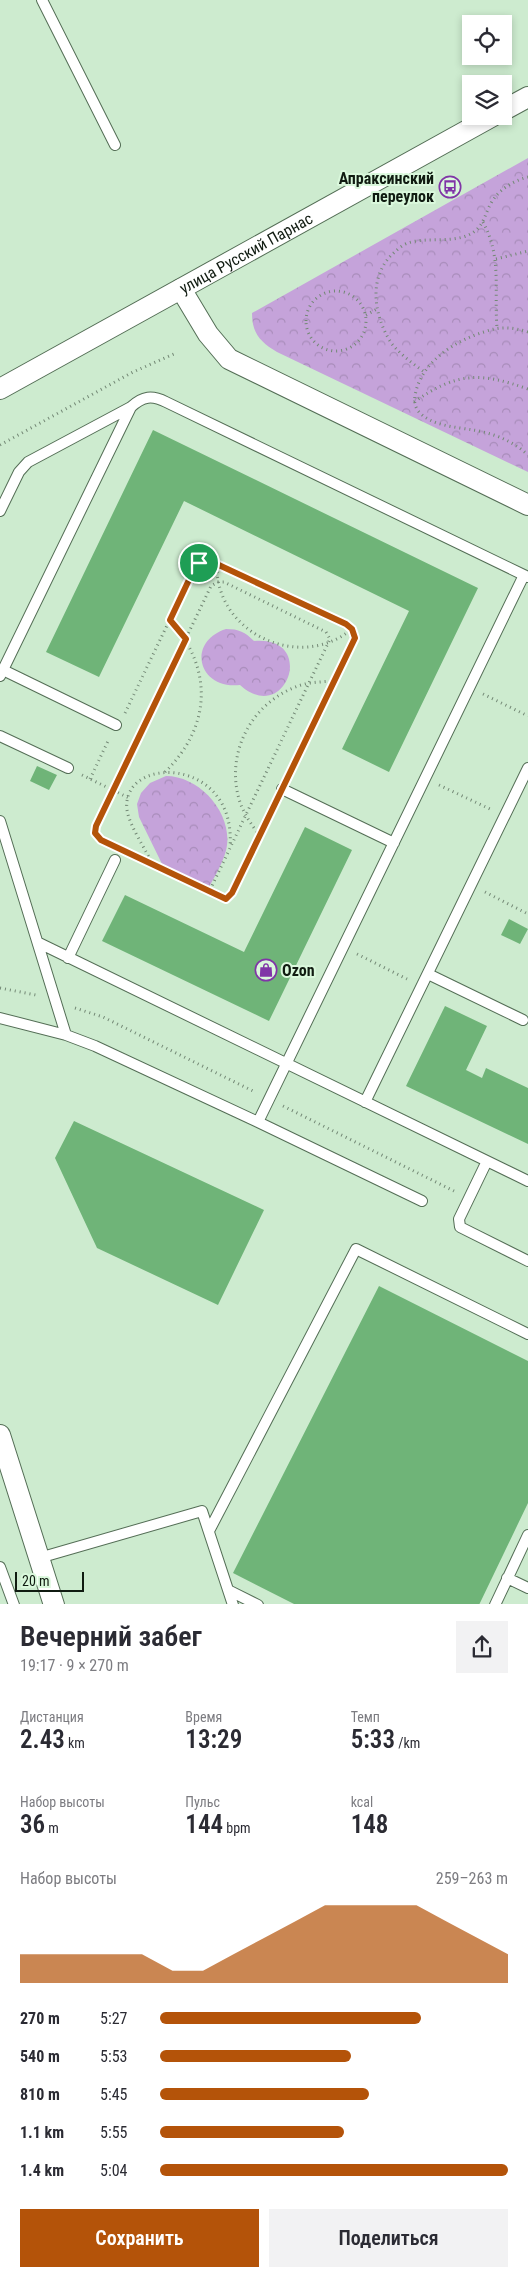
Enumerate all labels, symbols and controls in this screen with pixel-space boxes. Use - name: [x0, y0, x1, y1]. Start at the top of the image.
- map controls: [462, 15, 512, 125]
- button: locate: [462, 15, 512, 65]
- button: layers: [462, 75, 512, 125]
- place label: Апраксинский переулок: [339, 169, 434, 206]
- bus stop icon: Апраксинский переулок: [438, 175, 462, 199]
- street label: улица Русский Парнас: [176, 208, 316, 297]
- pin: [178, 542, 220, 584]
- icon: arrive: [185, 549, 213, 577]
- shop icon: Ozon: [254, 958, 278, 982]
- place label: Ozon: [282, 961, 315, 980]
- scale bar: [15, 1570, 84, 1593]
- text: 20 m: [22, 1573, 50, 1589]
- text: Вечерний забег: [20, 1620, 202, 1653]
- button: share: [456, 1621, 508, 1673]
- text: 19:17 · 9 × 270 m: [20, 1656, 129, 1675]
- text: Дистанция: [20, 1709, 84, 1725]
- text: Время: [185, 1709, 222, 1725]
- text: Темп: [351, 1709, 380, 1725]
- text: 2.43: [20, 1725, 65, 1754]
- text: 13:29: [185, 1725, 242, 1754]
- text: 5:33: [351, 1725, 395, 1754]
- text: km: [65, 1735, 85, 1751]
- text: /km: [395, 1735, 420, 1751]
- text: Набор высоты: [20, 1794, 105, 1810]
- text: Пульс: [185, 1794, 220, 1810]
- text: kcal: [351, 1794, 373, 1810]
- text: 36: [20, 1810, 45, 1839]
- text: 144: [185, 1810, 223, 1839]
- text: 148: [351, 1810, 388, 1839]
- text: m: [45, 1820, 59, 1836]
- text: bpm: [223, 1820, 251, 1836]
- text: Набор высоты: [20, 1869, 117, 1888]
- text: 259–263 m: [436, 1869, 508, 1888]
- text: 270 m: [20, 2009, 60, 2028]
- text: 5:27: [100, 2009, 127, 2028]
- text: 540 m: [20, 2047, 60, 2066]
- text: 5:53: [100, 2047, 127, 2066]
- text: 810 m: [20, 2085, 60, 2104]
- text: 5:45: [100, 2085, 127, 2104]
- text: 1.1 km: [20, 2123, 64, 2142]
- text: 5:55: [100, 2123, 127, 2142]
- text: 1.4 km: [20, 2161, 64, 2180]
- text: 5:04: [100, 2161, 127, 2180]
- button: Сохранить: [20, 2209, 259, 2267]
- button: Поделиться: [269, 2209, 508, 2267]

